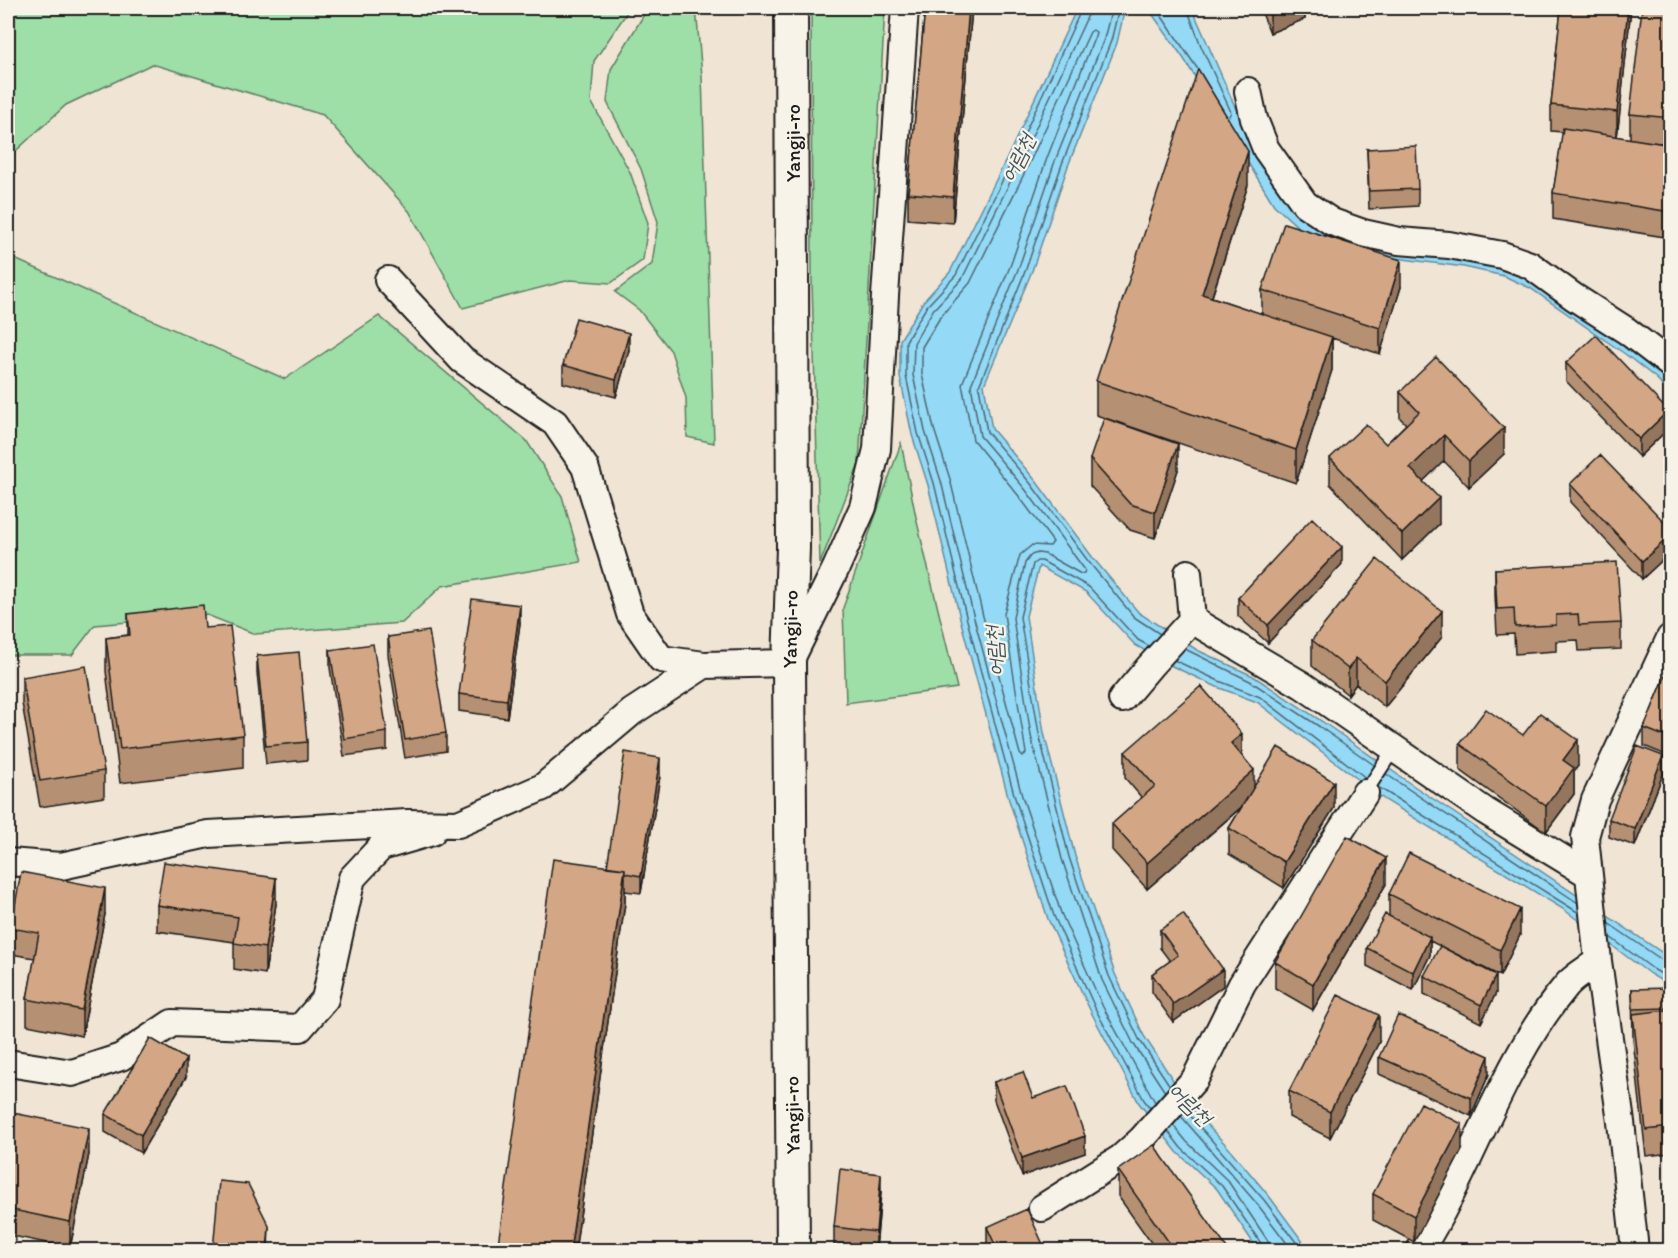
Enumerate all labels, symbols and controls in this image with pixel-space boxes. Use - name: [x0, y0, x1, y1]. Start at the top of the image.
- street label: Yangji-ro: [781, 104, 805, 182]
- water label: 어람천: [995, 128, 1041, 186]
- street label: Yangji-ro: [777, 590, 803, 668]
- water label: 어람천: [980, 623, 1009, 677]
- street label: Yangji-ro: [779, 1076, 805, 1154]
- water label: 어람천: [1163, 1077, 1219, 1132]

